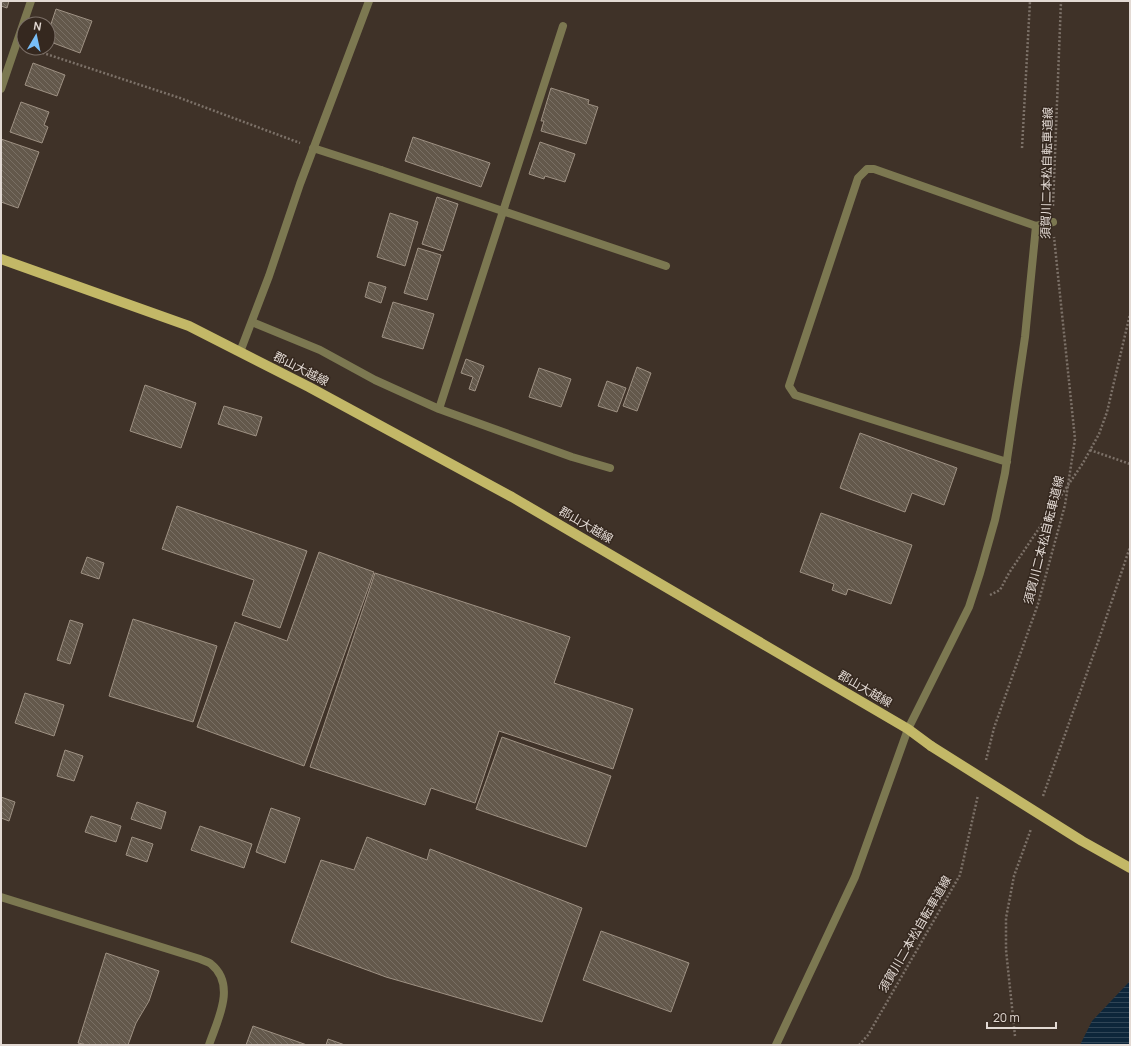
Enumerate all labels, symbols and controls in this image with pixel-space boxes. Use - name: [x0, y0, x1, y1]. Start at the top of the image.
- north arrow: [16, 16, 56, 56]
- text: N: [33, 18, 43, 34]
- street label: 須賀川二本松自転車道線: [1037, 107, 1056, 239]
- street label: 郡山大越線: [271, 347, 332, 390]
- street label: 須賀川二本松自転車道線: [1019, 474, 1068, 606]
- street label: 郡山大越線: [556, 502, 616, 547]
- street label: 郡山大越線: [835, 666, 895, 711]
- street label: 須賀川二本松自転車道線: [874, 872, 955, 995]
- scale bar: [987, 1004, 1056, 1030]
- text: 20 m: [993, 1009, 1020, 1026]

